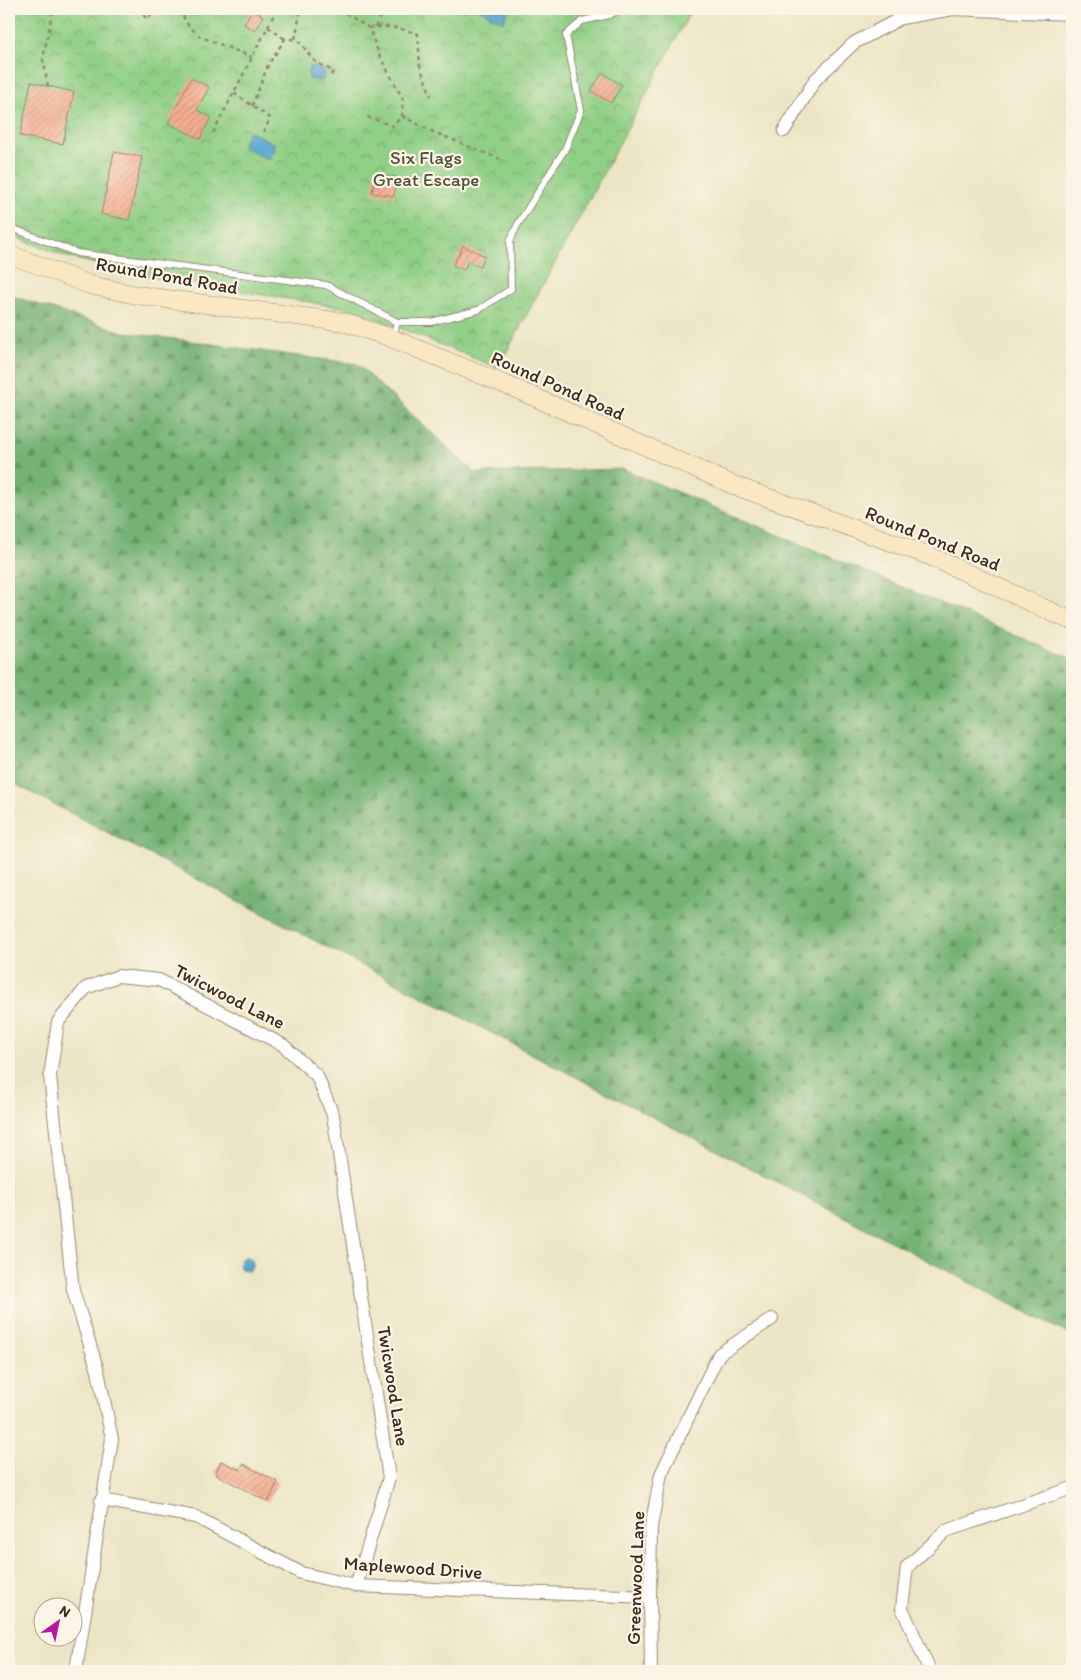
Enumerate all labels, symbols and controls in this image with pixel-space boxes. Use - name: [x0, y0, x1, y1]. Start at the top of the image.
- park label: Six Flags Great Escape: [373, 146, 479, 191]
- street label: Round Pond Road: [94, 252, 240, 299]
- street label: Round Pond Road: [488, 346, 628, 425]
- street label: Round Pond Road: [862, 501, 1004, 576]
- street label: Twicwood Lane: [171, 959, 289, 1034]
- street label: Twicwood Lane: [373, 1325, 414, 1448]
- street label: Greenwood Lane: [622, 1511, 649, 1645]
- street label: Maplewood Drive: [343, 1551, 483, 1584]
- north arrow: [32, 1598, 82, 1648]
- text: N: [56, 1602, 73, 1621]

